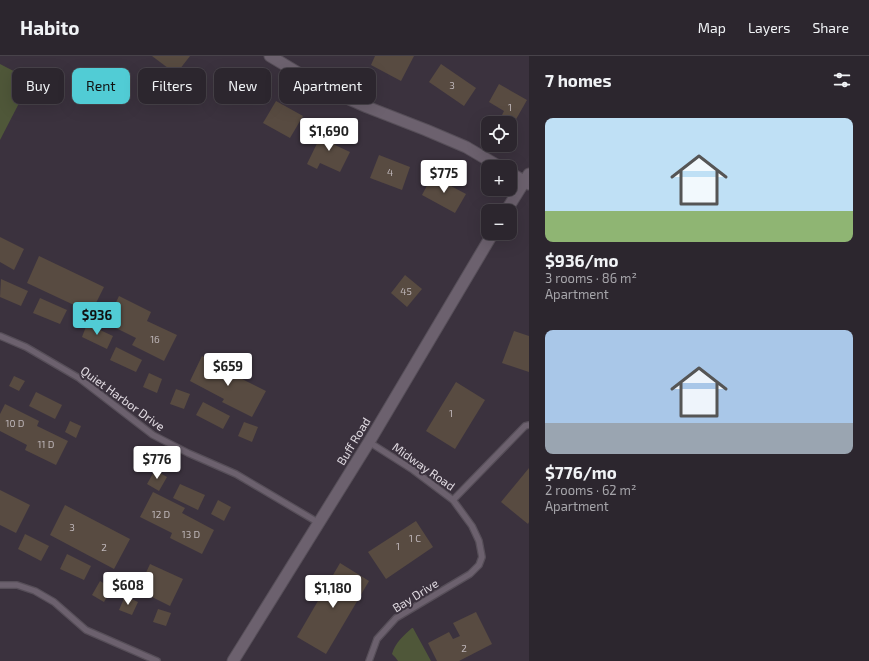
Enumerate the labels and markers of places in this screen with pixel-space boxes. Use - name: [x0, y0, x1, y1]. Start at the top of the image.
- pin: $1,690: [296, 118, 362, 152]
- pin: $775: [420, 160, 468, 194]
- pin: $936: [73, 302, 121, 336]
- pin: $659: [204, 353, 252, 387]
- pin: $776: [133, 446, 181, 480]
- pin: $608: [104, 572, 152, 606]
- pin: $1,180: [300, 575, 366, 609]

